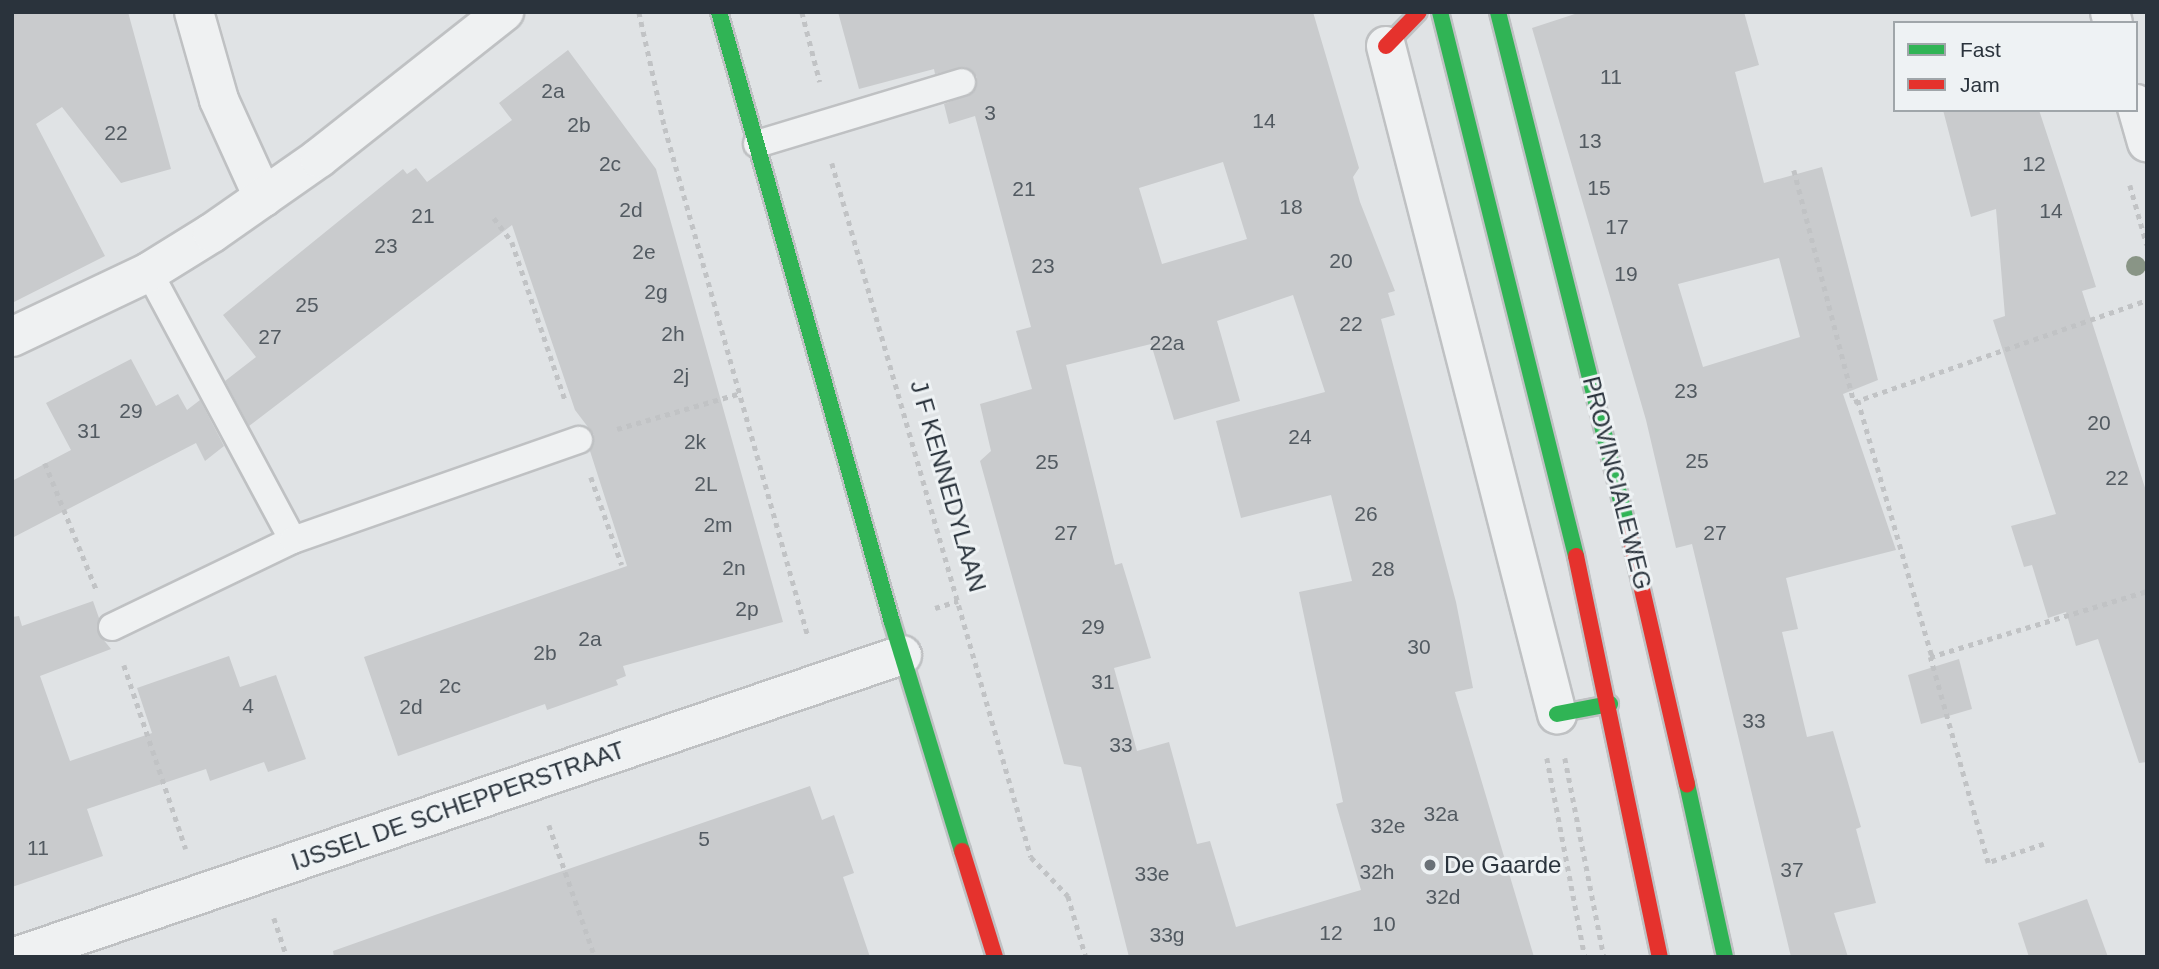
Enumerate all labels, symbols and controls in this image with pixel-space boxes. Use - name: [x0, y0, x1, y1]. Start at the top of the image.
- legend: [1893, 21, 2138, 112]
- text: Fast: [1960, 38, 2001, 61]
- house number: 11: [1600, 64, 1622, 90]
- text: Jam: [1960, 73, 2000, 96]
- house number: 2a: [541, 78, 565, 104]
- house number: 3: [984, 100, 996, 126]
- house number: 14: [1252, 108, 1276, 134]
- house number: 2b: [567, 112, 591, 138]
- house number: 22: [104, 120, 128, 146]
- house number: 13: [1578, 128, 1602, 154]
- house number: 2c: [599, 151, 621, 177]
- house number: 12: [2022, 151, 2046, 177]
- house number: 15: [1587, 175, 1611, 201]
- house number: 21: [1012, 176, 1036, 202]
- house number: 18: [1279, 194, 1303, 220]
- house number: 2d: [619, 197, 643, 223]
- house number: 14: [2039, 198, 2063, 224]
- house number: 21: [411, 203, 435, 229]
- house number: 17: [1605, 214, 1629, 240]
- house number: 23: [374, 233, 398, 259]
- house number: 2e: [632, 239, 656, 265]
- house number: 20: [1329, 248, 1353, 274]
- house number: 23: [1031, 253, 1055, 279]
- house number: 19: [1614, 261, 1638, 287]
- house number: 2g: [644, 279, 668, 305]
- house number: 25: [295, 292, 319, 318]
- house number: 22: [1339, 311, 1363, 337]
- house number: 2h: [661, 321, 685, 347]
- house number: 27: [258, 324, 282, 350]
- house number: 22a: [1149, 330, 1185, 356]
- house number: 2j: [673, 363, 689, 389]
- street label: PROVINCIALEWEG: [1577, 373, 1657, 593]
- street label: J F KENNEDYLAAN: [904, 377, 992, 595]
- house number: 23: [1674, 378, 1698, 404]
- house number: 29: [119, 398, 143, 424]
- house number: 20: [2087, 410, 2111, 436]
- house number: 31: [77, 418, 101, 444]
- house number: 24: [1288, 424, 1312, 450]
- house number: 2k: [684, 429, 706, 455]
- house number: 25: [1685, 448, 1709, 474]
- house number: 25: [1035, 449, 1059, 475]
- house number: 22: [2105, 465, 2129, 491]
- house number: 2L: [694, 471, 718, 497]
- house number: 26: [1354, 501, 1378, 527]
- house number: 2m: [703, 512, 733, 538]
- house number: 27: [1054, 520, 1078, 546]
- house number: 27: [1703, 520, 1727, 546]
- house number: 2n: [722, 555, 746, 581]
- house number: 28: [1371, 556, 1395, 582]
- house number: 2p: [735, 596, 759, 622]
- house number: 29: [1081, 614, 1105, 640]
- house number: 2a: [578, 626, 602, 652]
- house number: 30: [1407, 634, 1431, 660]
- house number: 2b: [533, 640, 557, 666]
- house number: 31: [1091, 669, 1115, 695]
- house number: 2c: [439, 673, 461, 699]
- house number: 4: [242, 693, 254, 719]
- house number: 2d: [399, 694, 423, 720]
- house number: 33: [1742, 708, 1766, 734]
- house number: 33: [1109, 732, 1133, 758]
- street label: IJSSEL DE SCHEPPERSTRAAT: [287, 735, 629, 877]
- house number: 32a: [1423, 801, 1459, 827]
- house number: 32e: [1370, 813, 1406, 839]
- house number: 5: [698, 826, 710, 852]
- house number: 11: [27, 835, 49, 861]
- place label: De Gaarde: [1444, 851, 1561, 879]
- marker: De Gaarde: [1422, 857, 1438, 873]
- house number: 37: [1780, 857, 1804, 883]
- house number: 32h: [1359, 859, 1395, 885]
- house number: 33e: [1134, 861, 1170, 887]
- house number: 32d: [1425, 884, 1461, 910]
- house number: 10: [1372, 911, 1396, 937]
- house number: 12: [1319, 920, 1343, 946]
- house number: 33g: [1149, 922, 1185, 948]

